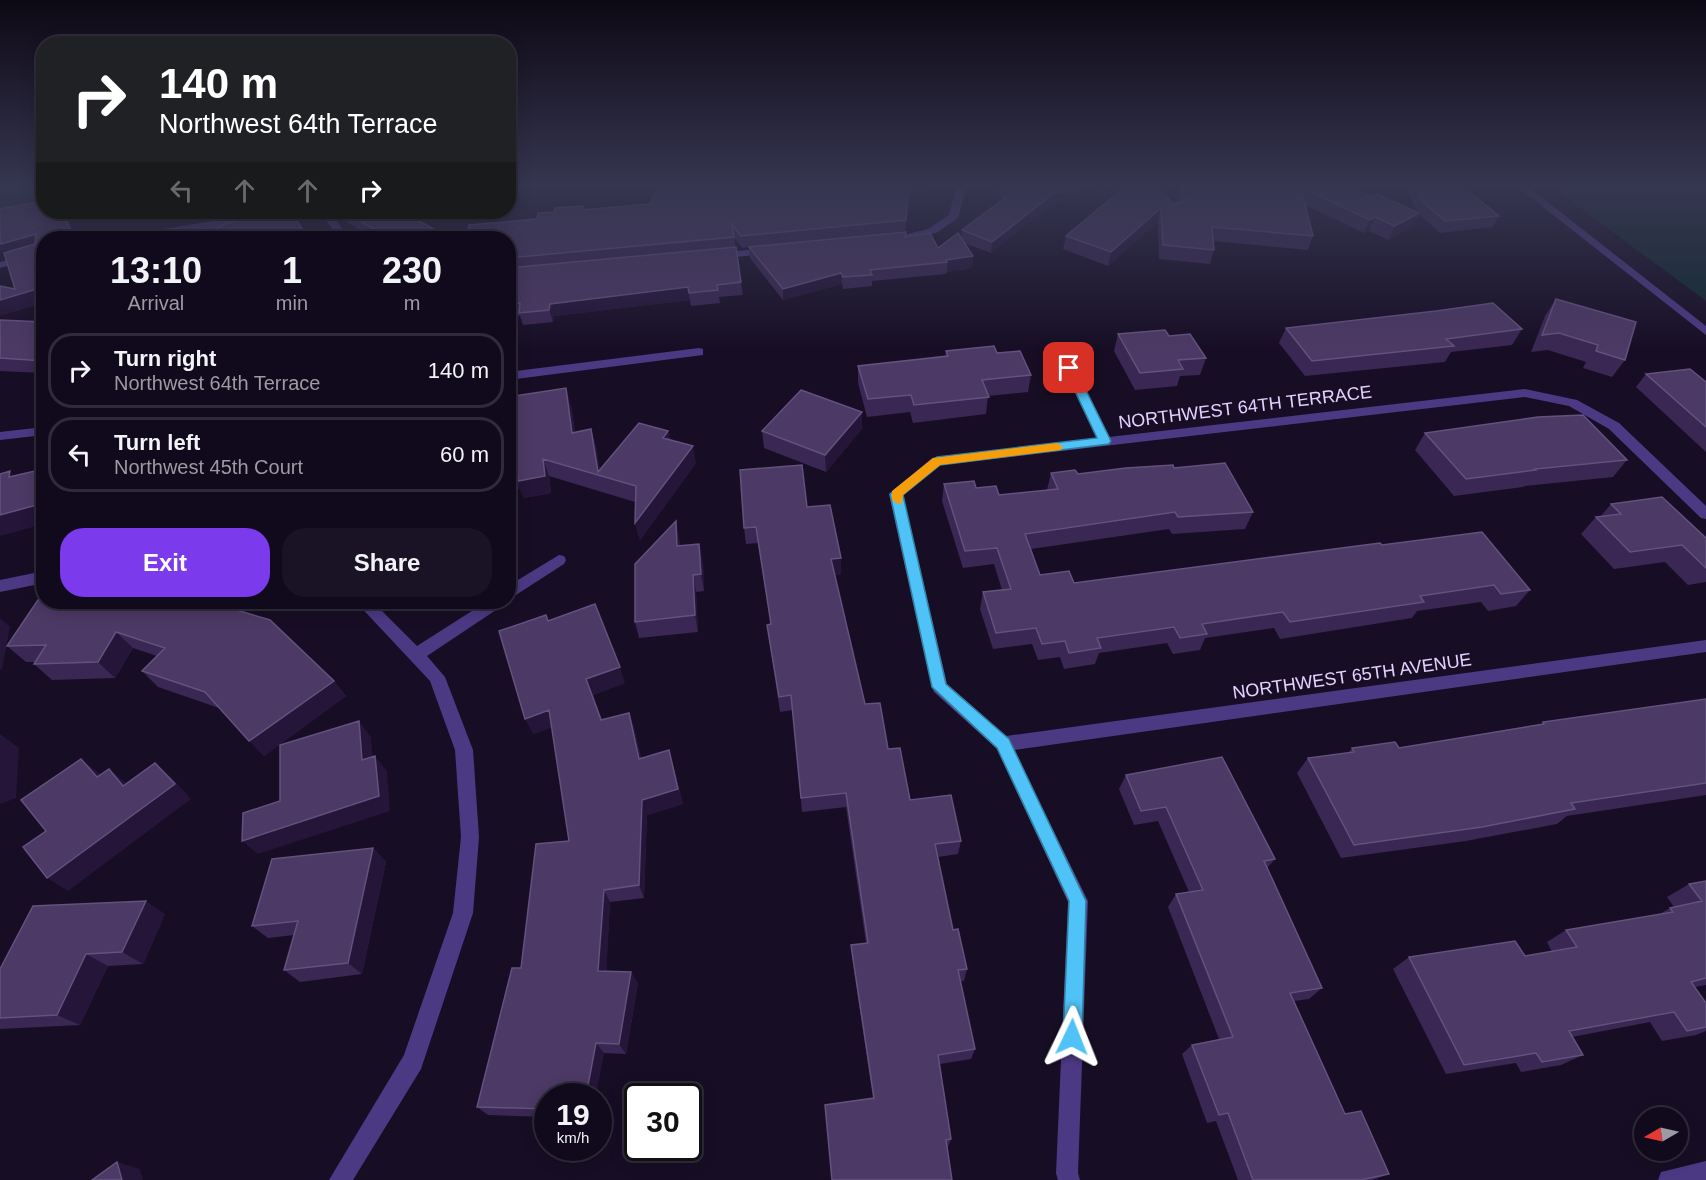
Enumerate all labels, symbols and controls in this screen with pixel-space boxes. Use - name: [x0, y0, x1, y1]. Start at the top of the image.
- icon: right: [60, 60, 138, 138]
- text: 140 m: [159, 60, 278, 107]
- text: Northwest 64th Terrace: [159, 109, 438, 139]
- icon: left: [165, 174, 198, 207]
- icon: ahead: [228, 174, 261, 207]
- icon: ahead: [291, 174, 324, 207]
- icon: right: [354, 174, 387, 207]
- text: 13:10: [110, 250, 202, 291]
- text: 1: [282, 250, 302, 291]
- text: 230: [382, 250, 442, 291]
- text: Arrival: [128, 292, 184, 314]
- text: min: [276, 292, 308, 314]
- text: m: [404, 292, 420, 314]
- pin: [1043, 342, 1094, 393]
- text: Turn right: [114, 346, 216, 371]
- icon: arrive: [1052, 351, 1085, 384]
- icon: right: [63, 354, 96, 387]
- text: 140 m: [428, 358, 489, 383]
- text: Northwest 64th Terrace: [114, 372, 320, 394]
- street label: NORTHWEST 64TH TERRACE: [1117, 382, 1373, 432]
- text: Turn left: [114, 430, 200, 455]
- icon: left: [63, 438, 96, 471]
- text: 60 m: [440, 442, 489, 467]
- text: Northwest 45th Court: [114, 456, 303, 478]
- button: Exit: [60, 528, 270, 597]
- button: Share: [282, 528, 492, 597]
- street label: NORTHWEST 65TH AVENUE: [1231, 649, 1473, 703]
- position arrow: [1040, 1005, 1104, 1069]
- speed limit sign: 30: [624, 1083, 702, 1161]
- text: 19: [556, 1098, 590, 1131]
- north arrow: [1634, 1107, 1688, 1161]
- map controls: [1634, 1107, 1688, 1161]
- text: km/h: [557, 1129, 589, 1146]

